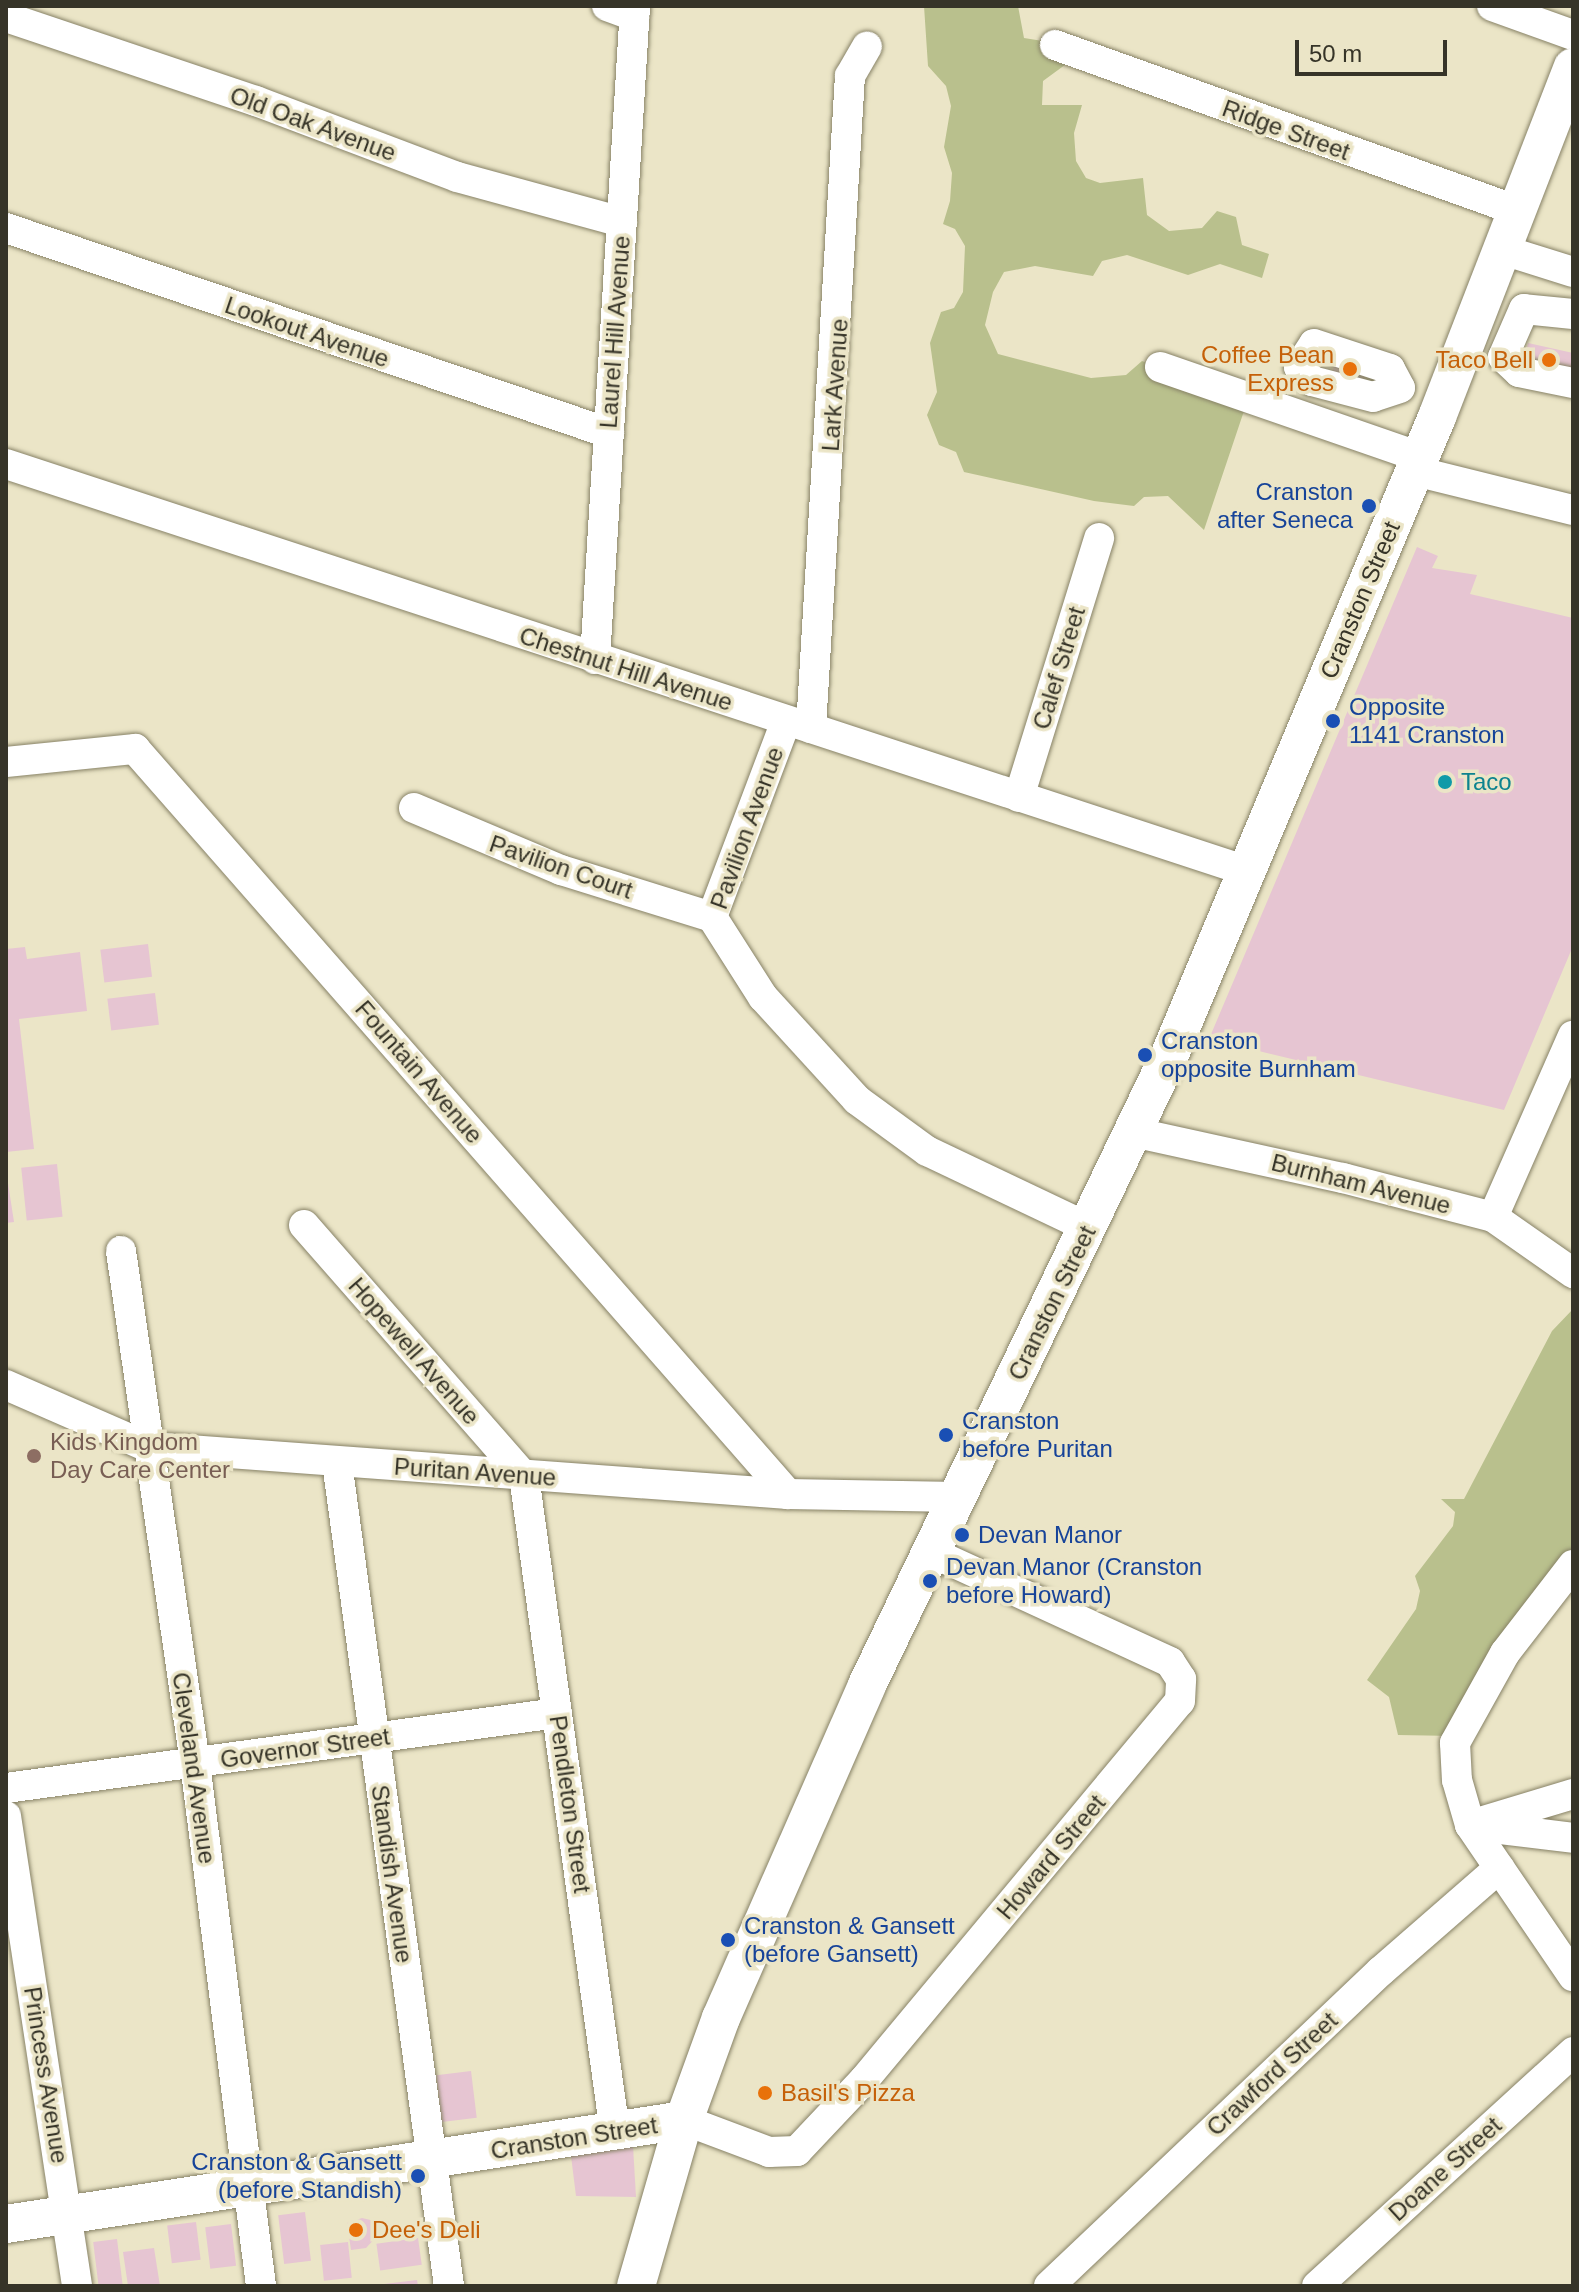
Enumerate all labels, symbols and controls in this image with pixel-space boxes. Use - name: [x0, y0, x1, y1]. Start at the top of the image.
- scale bar: [1299, 24, 1451, 74]
- text: 50 m: [1309, 40, 1362, 67]
- street label: Old Oak Avenue: [226, 80, 400, 168]
- street label: Ridge Street: [1218, 94, 1354, 166]
- street label: Laurel Hill Avenue: [594, 234, 636, 430]
- street label: Lookout Avenue: [221, 290, 393, 374]
- street label: Lark Avenue: [816, 317, 854, 453]
- place label: Coffee Bean Express: [1201, 341, 1334, 397]
- place label: Taco Bell: [1436, 346, 1533, 374]
- marker: Taco Bell: [1540, 351, 1558, 369]
- marker: Coffee Bean Express: [1341, 360, 1359, 378]
- place label: Cranston after Seneca: [1217, 478, 1353, 534]
- marker: Cranston after Seneca: [1360, 497, 1378, 515]
- street label: Cranston Street: [1314, 517, 1406, 683]
- street label: Calef Street: [1027, 603, 1091, 733]
- street label: Chestnut Hill Avenue: [515, 621, 737, 717]
- place label: Opposite 1141 Cranston: [1349, 693, 1505, 749]
- marker: Opposite 1141 Cranston: [1324, 712, 1342, 730]
- street label: Pavilion Avenue: [704, 742, 790, 914]
- place label: Taco: [1461, 768, 1512, 796]
- marker: Taco: [1436, 773, 1454, 791]
- street label: Pavilion Court: [486, 829, 636, 905]
- street label: Fountain Avenue: [349, 994, 489, 1150]
- place label: Cranston opposite Burnham: [1161, 1027, 1356, 1083]
- marker: Cranston opposite Burnham: [1136, 1046, 1154, 1064]
- street label: Burnham Avenue: [1268, 1148, 1454, 1220]
- street label: Cranston Street: [1002, 1221, 1102, 1385]
- street label: Hopewell Avenue: [342, 1271, 486, 1431]
- place label: Cranston before Puritan: [962, 1407, 1113, 1463]
- marker: Cranston before Puritan: [937, 1426, 955, 1444]
- place label: Kids Kingdom Day Care Center: [50, 1428, 230, 1484]
- marker: Kids Kingdom Day Care Center: [25, 1447, 43, 1465]
- street label: Puritan Avenue: [392, 1452, 558, 1492]
- place label: Devan Manor: [978, 1521, 1122, 1549]
- marker: Devan Manor: [953, 1526, 971, 1544]
- place label: Devan Manor (Cranston before Howard): [946, 1553, 1202, 1609]
- marker: Devan Manor (Cranston before Howard): [921, 1572, 939, 1590]
- street label: Cleveland Avenue: [166, 1670, 222, 1866]
- street label: Pendleton Street: [543, 1713, 597, 1895]
- street label: Governor Street: [218, 1722, 392, 1774]
- street label: Standish Avenue: [365, 1782, 419, 1966]
- street label: Howard Street: [991, 1789, 1111, 1925]
- place label: Cranston & Gansett (before Gansett): [744, 1912, 955, 1968]
- marker: Cranston & Gansett (before Gansett): [719, 1931, 737, 1949]
- street label: Princess Avenue: [18, 1984, 74, 2166]
- street label: Crawford Street: [1201, 2006, 1343, 2142]
- place label: Basil's Pizza: [781, 2079, 915, 2107]
- marker: Basil's Pizza: [756, 2084, 774, 2102]
- street label: Cranston Street: [489, 2111, 659, 2165]
- street label: Doane Street: [1383, 2111, 1507, 2227]
- place label: Cranston & Gansett (before Standish): [191, 2148, 402, 2204]
- marker: Cranston & Gansett (before Standish): [409, 2167, 427, 2185]
- place label: Dee's Deli: [372, 2216, 481, 2244]
- marker: Dee's Deli: [347, 2221, 365, 2239]

